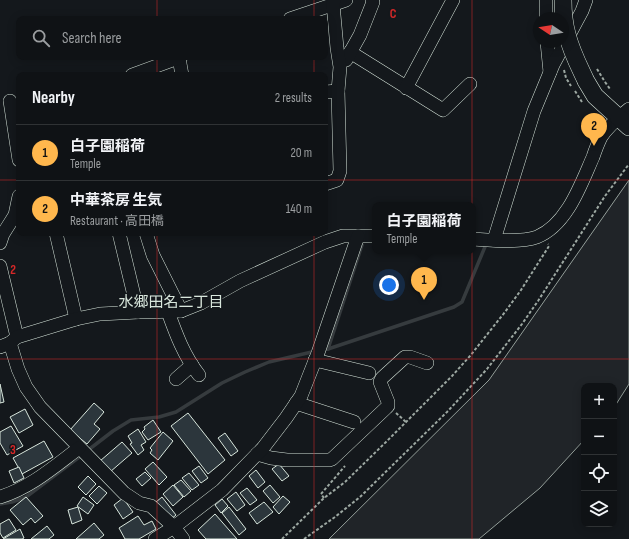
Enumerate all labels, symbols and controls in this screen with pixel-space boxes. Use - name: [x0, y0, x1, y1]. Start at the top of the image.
- text: C: [390, 6, 397, 22]
- north arrow: [533, 12, 569, 48]
- search box: [16, 16, 328, 60]
- icon: search: [30, 27, 52, 49]
- text: Search here: [62, 29, 122, 48]
- text: Nearby: [32, 88, 75, 108]
- text: 2 results: [275, 90, 312, 106]
- pin: 2: [581, 113, 607, 146]
- text: 白子園稲荷: [70, 137, 145, 156]
- text: 1: [42, 145, 48, 161]
- text: 20 m: [290, 145, 312, 161]
- text: Temple: [70, 156, 101, 172]
- text: 中華茶房 生気: [70, 191, 162, 210]
- text: 2: [42, 201, 48, 217]
- text: 140 m: [286, 201, 312, 217]
- popup: [372, 202, 476, 254]
- text: 白子園稲荷: [386, 212, 462, 231]
- text: Restaurant · 高田橋: [70, 213, 164, 229]
- text: Temple: [386, 231, 418, 247]
- text: 2: [10, 262, 16, 278]
- pin: 1: [411, 267, 437, 300]
- your location: [379, 275, 399, 295]
- district label: 水郷田名二丁目: [118, 293, 224, 312]
- map controls: [581, 383, 617, 527]
- button: +: [581, 383, 617, 419]
- button: −: [581, 419, 617, 455]
- text: 3: [10, 442, 16, 458]
- button: locate: [581, 455, 617, 491]
- button: layers: [581, 491, 617, 527]

